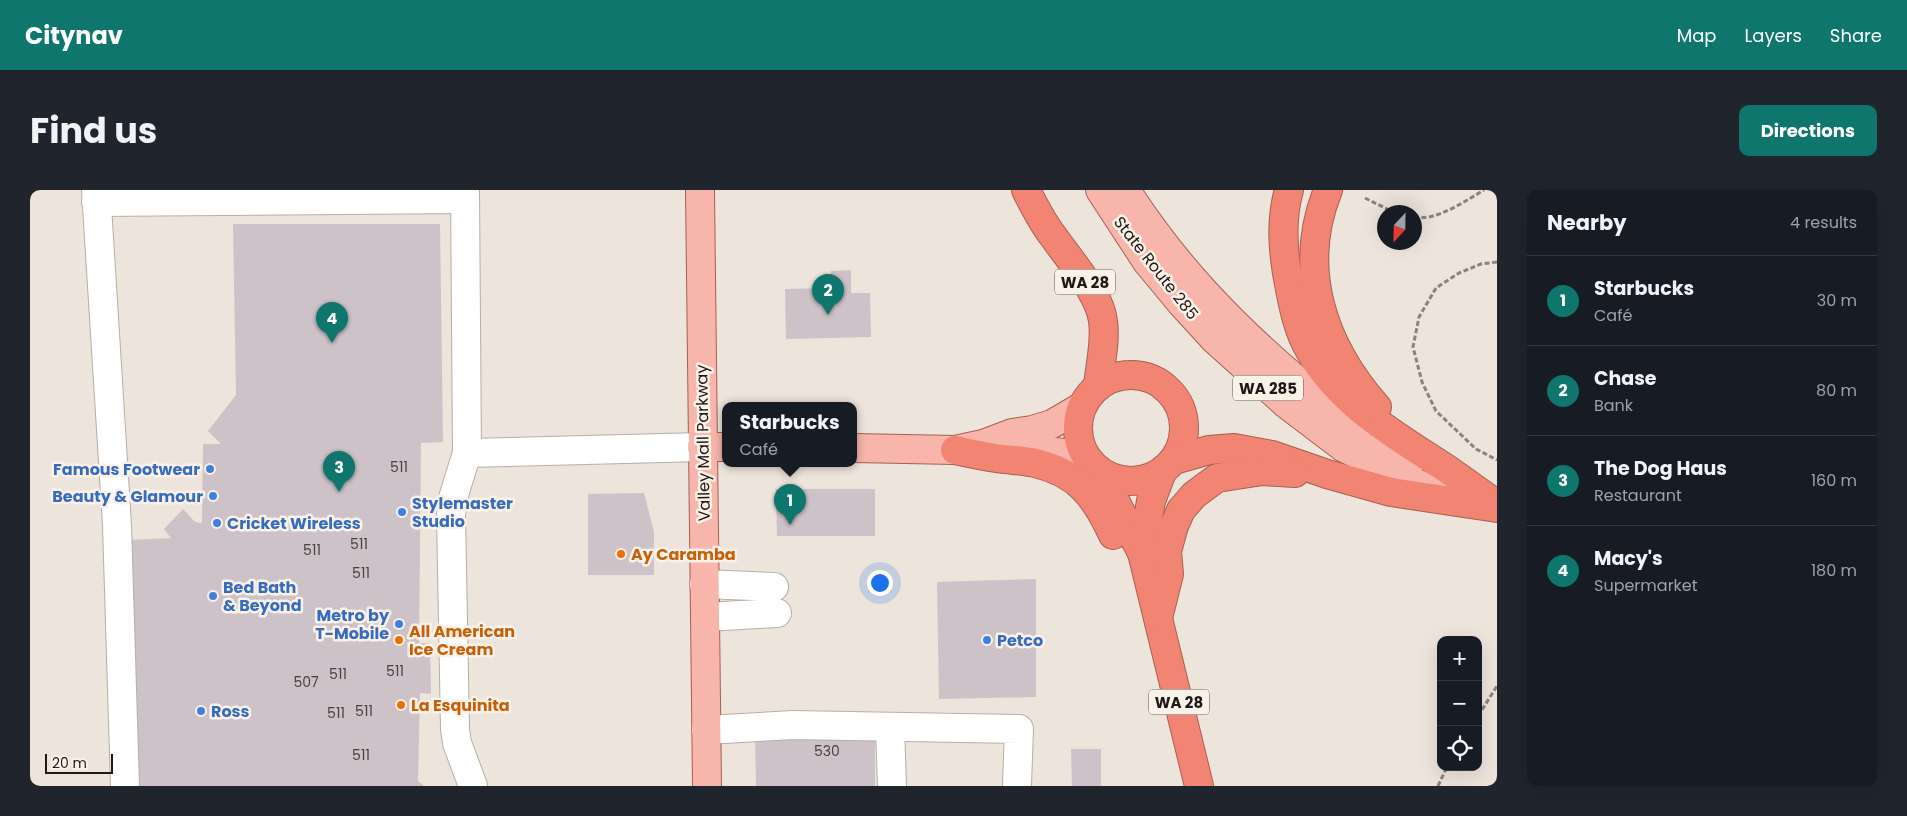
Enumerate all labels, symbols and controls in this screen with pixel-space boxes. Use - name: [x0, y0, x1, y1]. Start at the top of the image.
- text: Citynav: [25, 19, 123, 52]
- text: Map: [1677, 23, 1717, 48]
- text: Layers: [1745, 23, 1802, 48]
- text: Share: [1830, 23, 1882, 48]
- button: Directions: [1739, 105, 1877, 156]
- text: Find us: [30, 106, 157, 155]
- north arrow: [1377, 205, 1422, 250]
- text: Nearby: [1547, 208, 1627, 237]
- street label: State Route 285: [1108, 211, 1204, 325]
- text: 4 results: [1790, 211, 1857, 234]
- road number: WA 28: [1055, 270, 1115, 294]
- pin: 2: [812, 274, 844, 315]
- text: Starbucks: [1594, 275, 1694, 302]
- text: 1: [1560, 289, 1566, 312]
- text: 30 m: [1817, 289, 1857, 312]
- pin: 4: [316, 302, 348, 343]
- text: Café: [1594, 304, 1632, 327]
- street label: Valley Mall Parkway: [690, 364, 716, 522]
- text: Chase: [1594, 365, 1657, 392]
- road number: WA 285: [1233, 376, 1303, 400]
- text: 2: [1558, 379, 1568, 402]
- text: 80 m: [1816, 379, 1857, 402]
- text: Bank: [1594, 394, 1633, 417]
- popup: [722, 402, 857, 467]
- text: Starbucks: [740, 409, 839, 436]
- text: Café: [740, 438, 778, 461]
- pin: 3: [323, 451, 355, 492]
- text: The Dog Haus: [1594, 455, 1727, 482]
- house number: 511: [390, 457, 408, 477]
- place label: Famous Footwear: [53, 458, 200, 481]
- marker: Famous Footwear: [204, 463, 216, 475]
- text: 3: [1558, 469, 1568, 492]
- text: 160 m: [1811, 469, 1857, 492]
- pin: 1: [774, 484, 806, 525]
- text: Restaurant: [1594, 484, 1682, 507]
- place label: Beauty & Glamour: [52, 485, 203, 508]
- marker: Beauty & Glamour: [207, 490, 219, 502]
- place label: Stylemaster Studio: [412, 492, 513, 533]
- marker: Stylemaster Studio: [396, 506, 408, 518]
- place label: Cricket Wireless: [227, 512, 361, 535]
- marker: Cricket Wireless: [211, 517, 223, 529]
- house number: 511: [350, 534, 368, 554]
- house number: 511: [303, 540, 321, 560]
- place label: Ay Caramba: [631, 543, 736, 566]
- text: Macy's: [1594, 545, 1663, 572]
- marker: Ay Caramba: [615, 548, 627, 560]
- text: 4: [1558, 559, 1568, 582]
- text: 180 m: [1811, 559, 1857, 582]
- house number: 511: [352, 563, 370, 583]
- your location: [867, 570, 893, 596]
- text: Supermarket: [1594, 574, 1698, 597]
- place label: Bed Bath & Beyond: [223, 576, 302, 617]
- marker: Bed Bath & Beyond: [207, 590, 219, 602]
- place label: Metro by T-Mobile: [315, 604, 390, 645]
- marker: Metro by T-Mobile: [393, 618, 405, 630]
- place label: All American Ice Cream: [409, 620, 515, 661]
- place label: Petco: [997, 629, 1043, 652]
- marker: All American Ice Cream: [393, 634, 405, 646]
- marker: Petco: [981, 634, 993, 646]
- map controls: [1437, 636, 1482, 771]
- button: +: [1437, 636, 1482, 681]
- house number: 511: [386, 661, 404, 681]
- house number: 511: [329, 664, 347, 684]
- house number: 507: [293, 672, 319, 692]
- button: −: [1437, 681, 1482, 726]
- road number: WA 28: [1149, 690, 1209, 714]
- place label: La Esquinita: [411, 694, 510, 717]
- marker: La Esquinita: [395, 699, 407, 711]
- place label: Ross: [211, 700, 250, 723]
- house number: 511: [355, 701, 373, 721]
- house number: 511: [327, 703, 345, 723]
- marker: Ross: [195, 705, 207, 717]
- button: locate: [1437, 726, 1482, 771]
- house number: 530: [814, 741, 840, 761]
- house number: 511: [352, 745, 370, 765]
- scale bar: [45, 751, 112, 774]
- text: 20 m: [52, 753, 87, 773]

